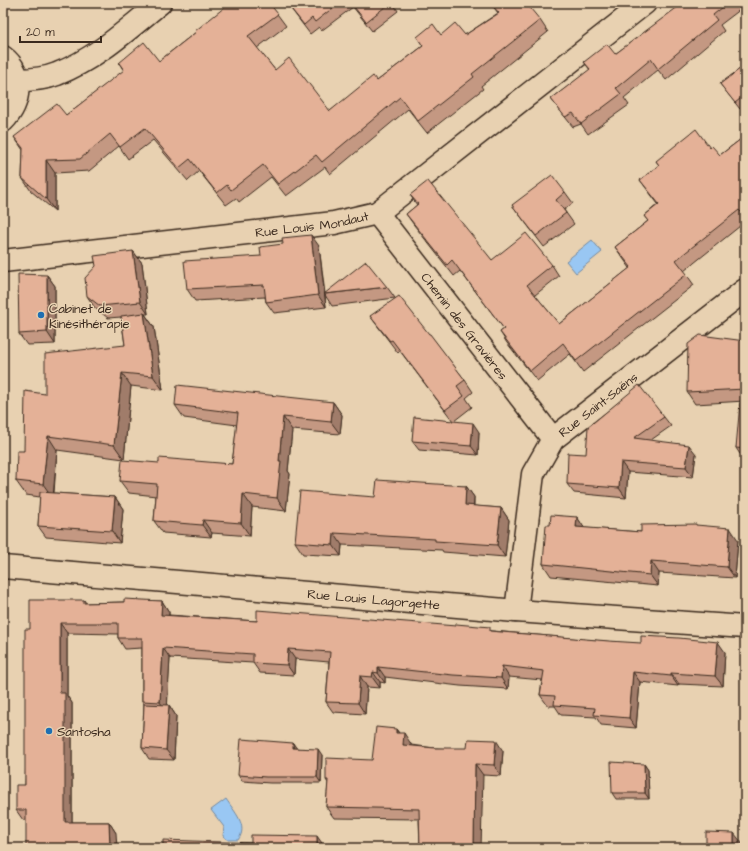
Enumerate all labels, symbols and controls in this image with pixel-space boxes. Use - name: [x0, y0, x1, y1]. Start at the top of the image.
- scale bar: [20, 18, 101, 44]
- text: 20 m: [26, 24, 55, 41]
- street label: Rue Louis Mondaut: [254, 207, 371, 242]
- street label: Chemin des Gravières: [417, 269, 512, 384]
- place label: Cabinet de Kinésithérapie: [49, 300, 130, 333]
- marker: Cabinet de Kinésithérapie: [36, 310, 46, 320]
- street label: Rue Saint-Saëns: [555, 368, 642, 442]
- street label: Rue Louis Lagorgette: [307, 585, 441, 614]
- place label: Santosha: [57, 723, 111, 741]
- marker: Santosha: [44, 726, 54, 736]

